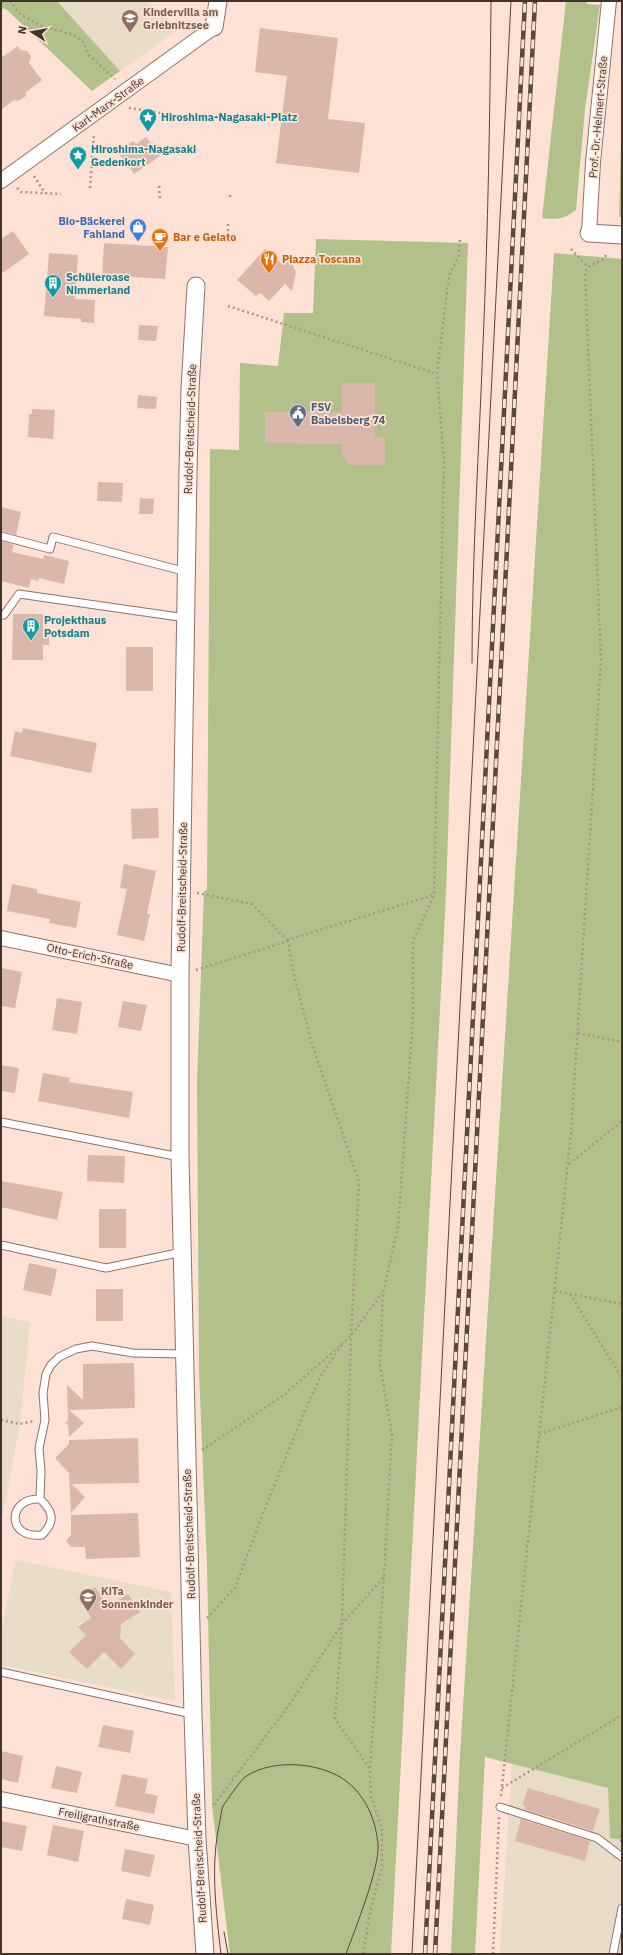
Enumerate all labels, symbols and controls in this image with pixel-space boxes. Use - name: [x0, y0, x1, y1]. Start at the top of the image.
- place label: Kindervilla am Griebnitzsee: [143, 5, 219, 32]
- school or university icon: Kindervilla am Griebnitzsee: [120, 8, 140, 33]
- north arrow: [12, 12, 52, 52]
- text: N: [15, 25, 30, 35]
- street label: Prof.-Dr.-Helmert-Straße: [586, 55, 610, 179]
- street label: Karl-Marx-Straße: [69, 73, 147, 135]
- place icon: Hiroshima-Nagasaki-Platz: [138, 107, 158, 132]
- place label: Hiroshima-Nagasaki-Platz: [161, 110, 298, 124]
- place label: Hiroshima-Nagasaki Gedenkort: [91, 142, 196, 169]
- place icon: Hiroshima-Nagasaki Gedenkort: [68, 145, 88, 170]
- place label: Bio-Bäckerei Fahland: [59, 214, 125, 241]
- shop icon: Bio-Bäckerei Fahland: [128, 217, 148, 242]
- cafe icon: Bar e Gelato: [150, 227, 170, 252]
- place label: Bar e Gelato: [173, 230, 236, 244]
- restaurant icon: Piazza Toscana: [259, 249, 279, 274]
- place label: Piazza Toscana: [282, 252, 361, 266]
- place label: Schüleroase Nimmerland: [66, 270, 130, 297]
- building icon: Schüleroase Nimmerland: [43, 273, 63, 298]
- street label: Rudolf-Breitscheid-Straße: [181, 364, 199, 494]
- place label: FSV Babelsberg 74: [311, 400, 386, 427]
- public building icon: FSV Babelsberg 74: [288, 403, 308, 428]
- place label: Projekthaus Potsdam: [44, 613, 107, 640]
- building icon: Projekthaus Potsdam: [21, 616, 41, 641]
- street label: Rudolf-Breitscheid-Straße: [174, 822, 190, 952]
- street label: Otto-Erich-Straße: [45, 940, 135, 972]
- street label: Rudolf-Breitscheid-Straße: [180, 1469, 198, 1599]
- place label: KiTa Sonnenkinder: [101, 1584, 174, 1611]
- school or university icon: KiTa Sonnenkinder: [78, 1587, 98, 1612]
- street label: Rudolf-Breitscheid-Straße: [189, 1793, 209, 1923]
- street label: Freiligrathstraße: [57, 1804, 141, 1834]

